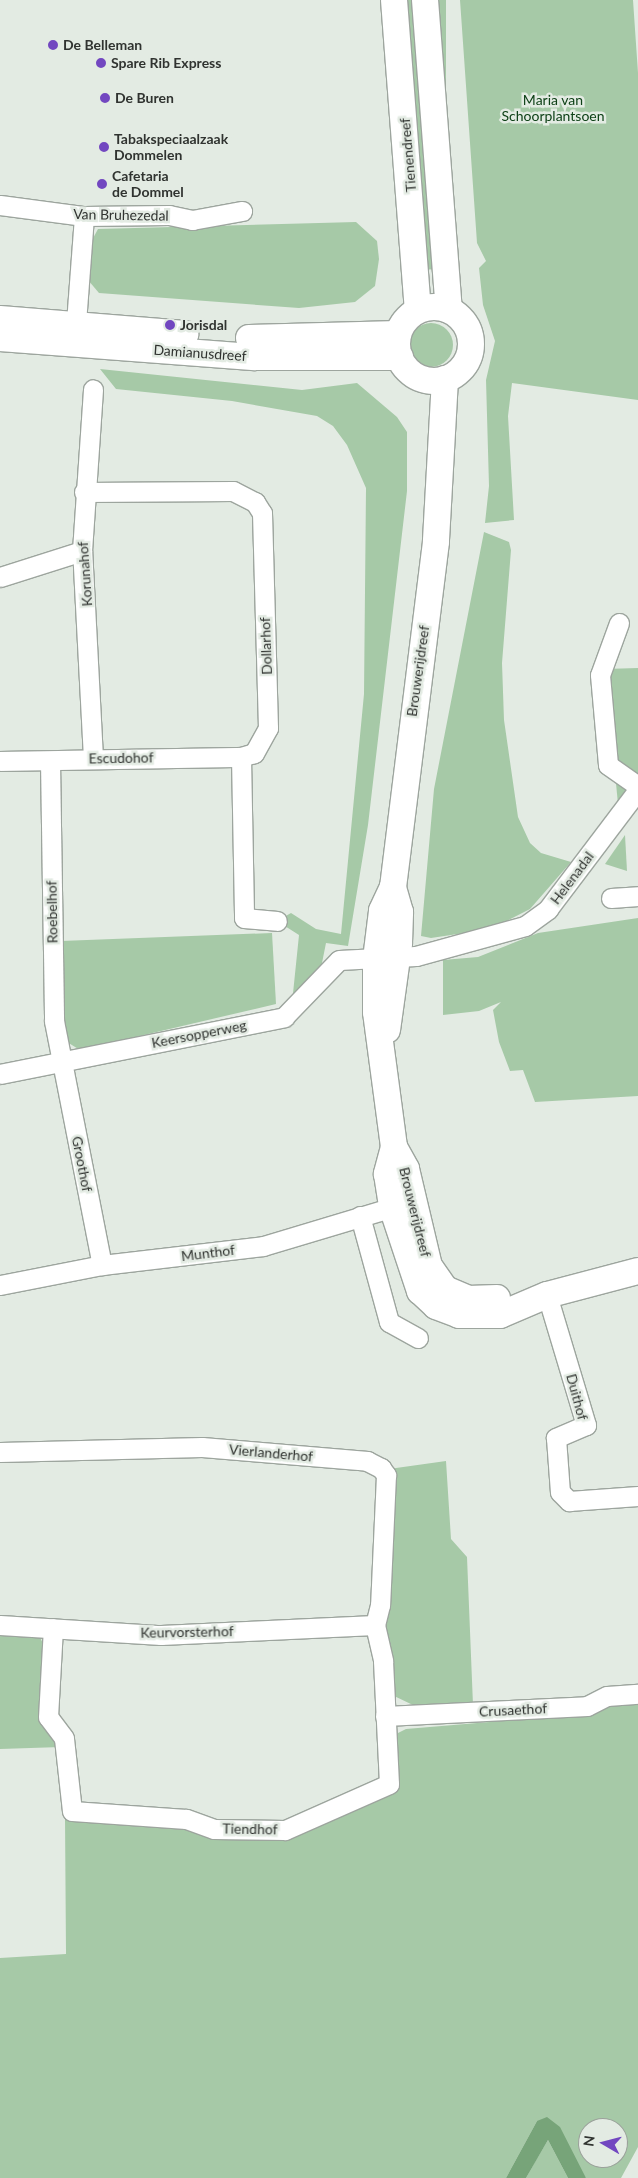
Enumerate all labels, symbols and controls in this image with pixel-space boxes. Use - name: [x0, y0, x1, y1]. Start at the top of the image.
- place label: De Belleman: [63, 37, 142, 53]
- marker: De Belleman: [47, 39, 59, 51]
- place label: Spare Rib Express: [111, 55, 221, 71]
- marker: Spare Rib Express: [95, 57, 107, 69]
- place label: De Buren: [115, 90, 174, 106]
- marker: De Buren: [99, 92, 111, 104]
- park label: Maria van Schoorplantsoen: [501, 92, 605, 124]
- street label: Tienendreef: [396, 117, 420, 193]
- place label: Tabakspeciaalzaak Dommelen: [114, 131, 228, 164]
- marker: Tabakspeciaalzaak Dommelen: [98, 141, 110, 153]
- place label: Cafetaria de Dommel: [112, 168, 184, 200]
- marker: Cafetaria de Dommel: [96, 178, 108, 190]
- street label: Van Bruhezedal: [73, 206, 169, 224]
- place label: Jorisdal: [180, 317, 227, 333]
- marker: Jorisdal: [164, 319, 176, 331]
- street label: Damianusdreef: [153, 341, 247, 365]
- street label: Korunahof: [74, 541, 96, 607]
- street label: Dollarhof: [257, 617, 275, 675]
- street label: Brouwerijdreef: [403, 624, 433, 718]
- street label: Escudohof: [88, 749, 154, 767]
- street label: Helenadal: [547, 848, 597, 908]
- street label: Roebelhof: [43, 881, 61, 943]
- street label: Keersopperweg: [150, 1017, 248, 1051]
- street label: Groothof: [68, 1135, 96, 1193]
- street label: Brouwerijdreef: [396, 1165, 434, 1259]
- street label: Munthof: [180, 1241, 236, 1265]
- street label: Duithof: [563, 1372, 591, 1422]
- street label: Vierlanderhof: [228, 1441, 314, 1465]
- street label: Keurvorsterhof: [140, 1623, 234, 1641]
- street label: Crusaethof: [479, 1700, 547, 1720]
- street label: Tiendhof: [222, 1820, 278, 1838]
- north arrow: [578, 2118, 628, 2168]
- text: N: [579, 2134, 598, 2148]

